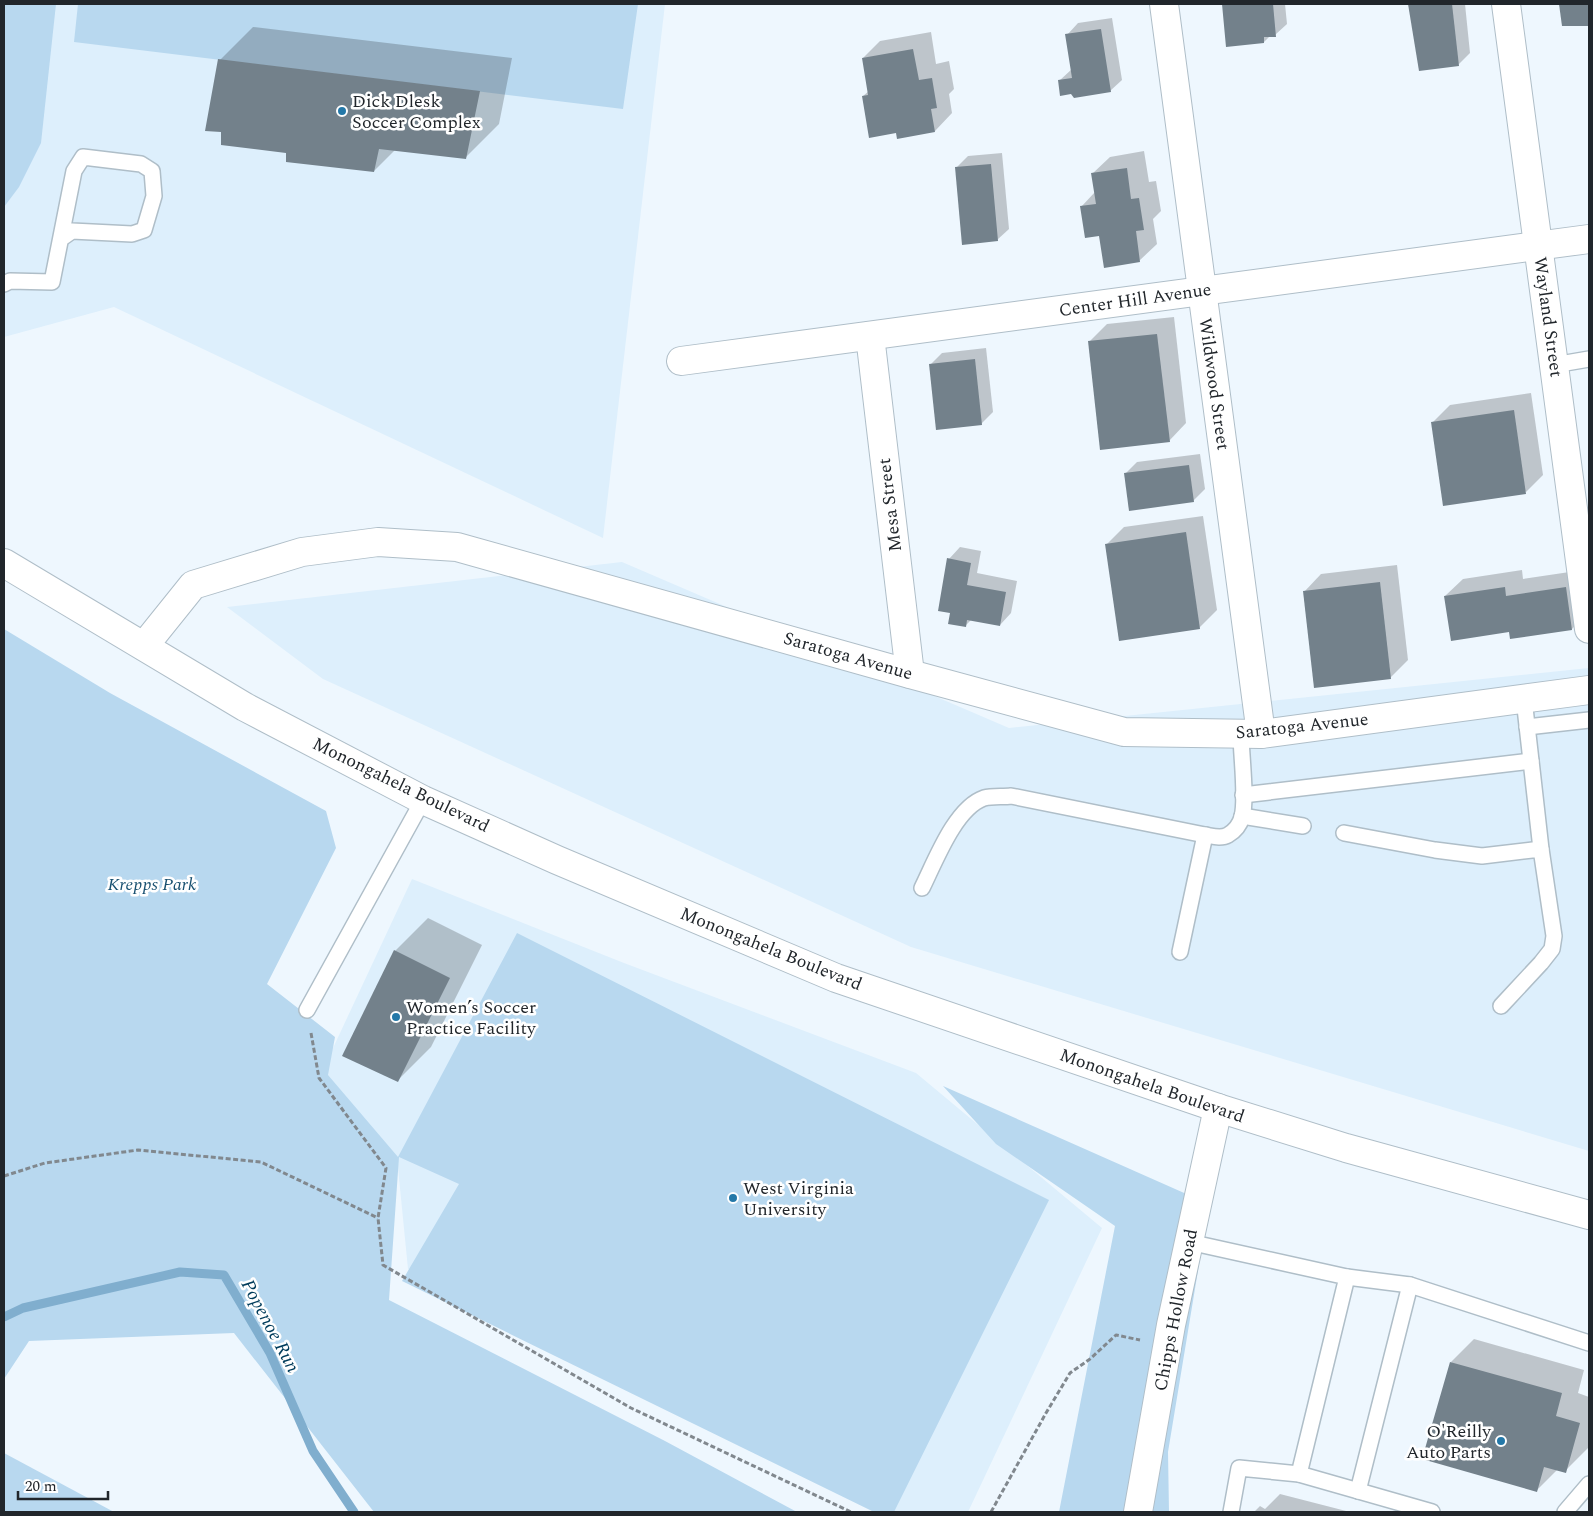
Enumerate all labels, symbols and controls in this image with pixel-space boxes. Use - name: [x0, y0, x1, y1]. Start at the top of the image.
- place label: Dick Dlesk Soccer Complex: [352, 88, 481, 136]
- marker: Dick Dlesk Soccer Complex: [336, 105, 348, 117]
- street label: Wayland Street: [1526, 255, 1570, 379]
- street label: Center Hill Avenue: [1057, 276, 1213, 324]
- street label: Wildwood Street: [1191, 316, 1237, 452]
- street label: Mesa Street: [871, 457, 909, 553]
- street label: Saratoga Avenue: [780, 625, 916, 687]
- street label: Saratoga Avenue: [1234, 706, 1370, 746]
- street label: Monongahela Boulevard: [308, 730, 494, 840]
- park label: Krepps Park: [108, 871, 197, 898]
- street label: Monongahela Boulevard: [676, 900, 866, 998]
- place label: Women’s Soccer Practice Facility: [406, 994, 537, 1042]
- marker: Women’s Soccer Practice Facility: [390, 1011, 402, 1023]
- street label: Monongahela Boulevard: [1056, 1042, 1248, 1130]
- place label: West Virginia University: [743, 1175, 854, 1223]
- marker: West Virginia University: [727, 1192, 739, 1204]
- street label: Chipps Hollow Road: [1147, 1226, 1205, 1394]
- water label: Popenoe Run: [233, 1274, 307, 1378]
- place label: O'Reilly Auto Parts: [1406, 1418, 1492, 1466]
- marker: O'Reilly Auto Parts: [1495, 1435, 1507, 1447]
- scale bar: [18, 1468, 108, 1500]
- text: 20 m: [25, 1475, 57, 1498]

